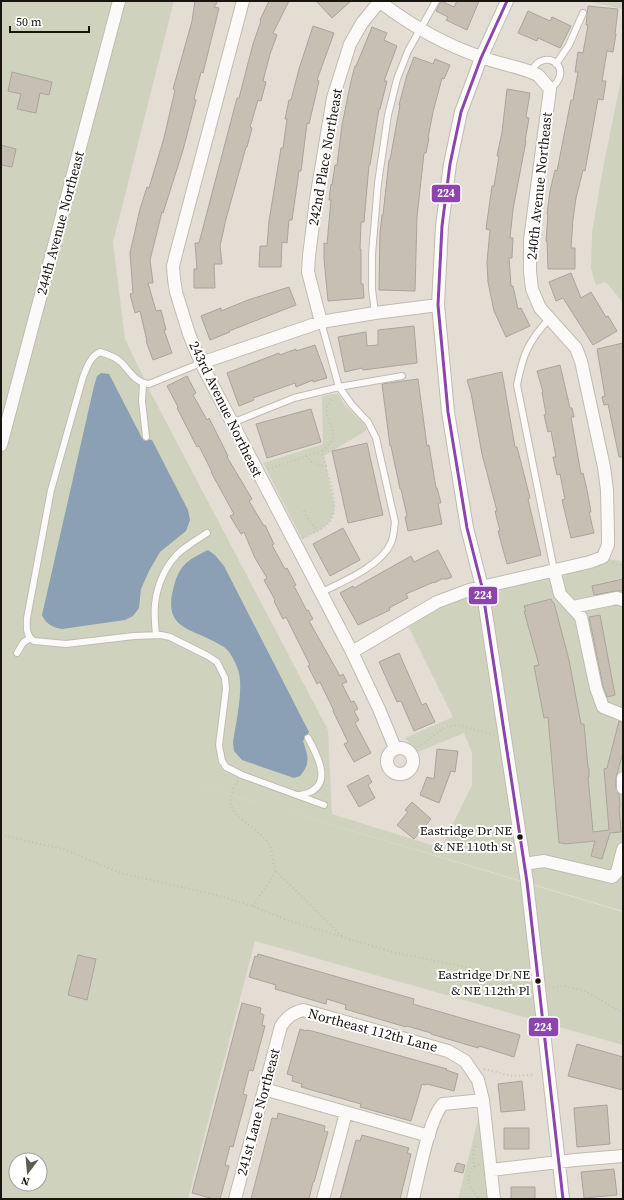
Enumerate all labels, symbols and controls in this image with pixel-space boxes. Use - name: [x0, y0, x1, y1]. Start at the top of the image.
- scale bar: [10, 8, 89, 34]
- text: 50 m: [16, 14, 42, 30]
- street label: 242nd Place Northeast: [303, 86, 347, 227]
- street label: 240th Avenue Northeast: [521, 111, 557, 261]
- street label: 244th Avenue Northeast: [31, 148, 89, 297]
- line badge: 224: [431, 184, 461, 203]
- text: 224: [437, 186, 455, 201]
- street label: 243rd Avenue Northeast: [184, 338, 268, 481]
- line badge: 224: [468, 586, 498, 605]
- text: 224: [474, 588, 492, 603]
- place label: Eastridge Dr NE & NE 110th St: [420, 822, 513, 855]
- marker: Eastridge Dr NE & NE 110th St: [515, 832, 525, 842]
- place label: Eastridge Dr NE & NE 112th Pl: [438, 966, 530, 999]
- marker: Eastridge Dr NE & NE 112th Pl: [533, 976, 543, 986]
- street label: Northeast 112th Lane: [306, 1003, 440, 1057]
- line badge: 224: [528, 1017, 559, 1037]
- text: 224: [534, 1020, 552, 1035]
- street label: 241st Lane Northeast: [231, 1046, 285, 1178]
- north arrow: [8, 1152, 48, 1192]
- text: N: [19, 1173, 31, 1189]

